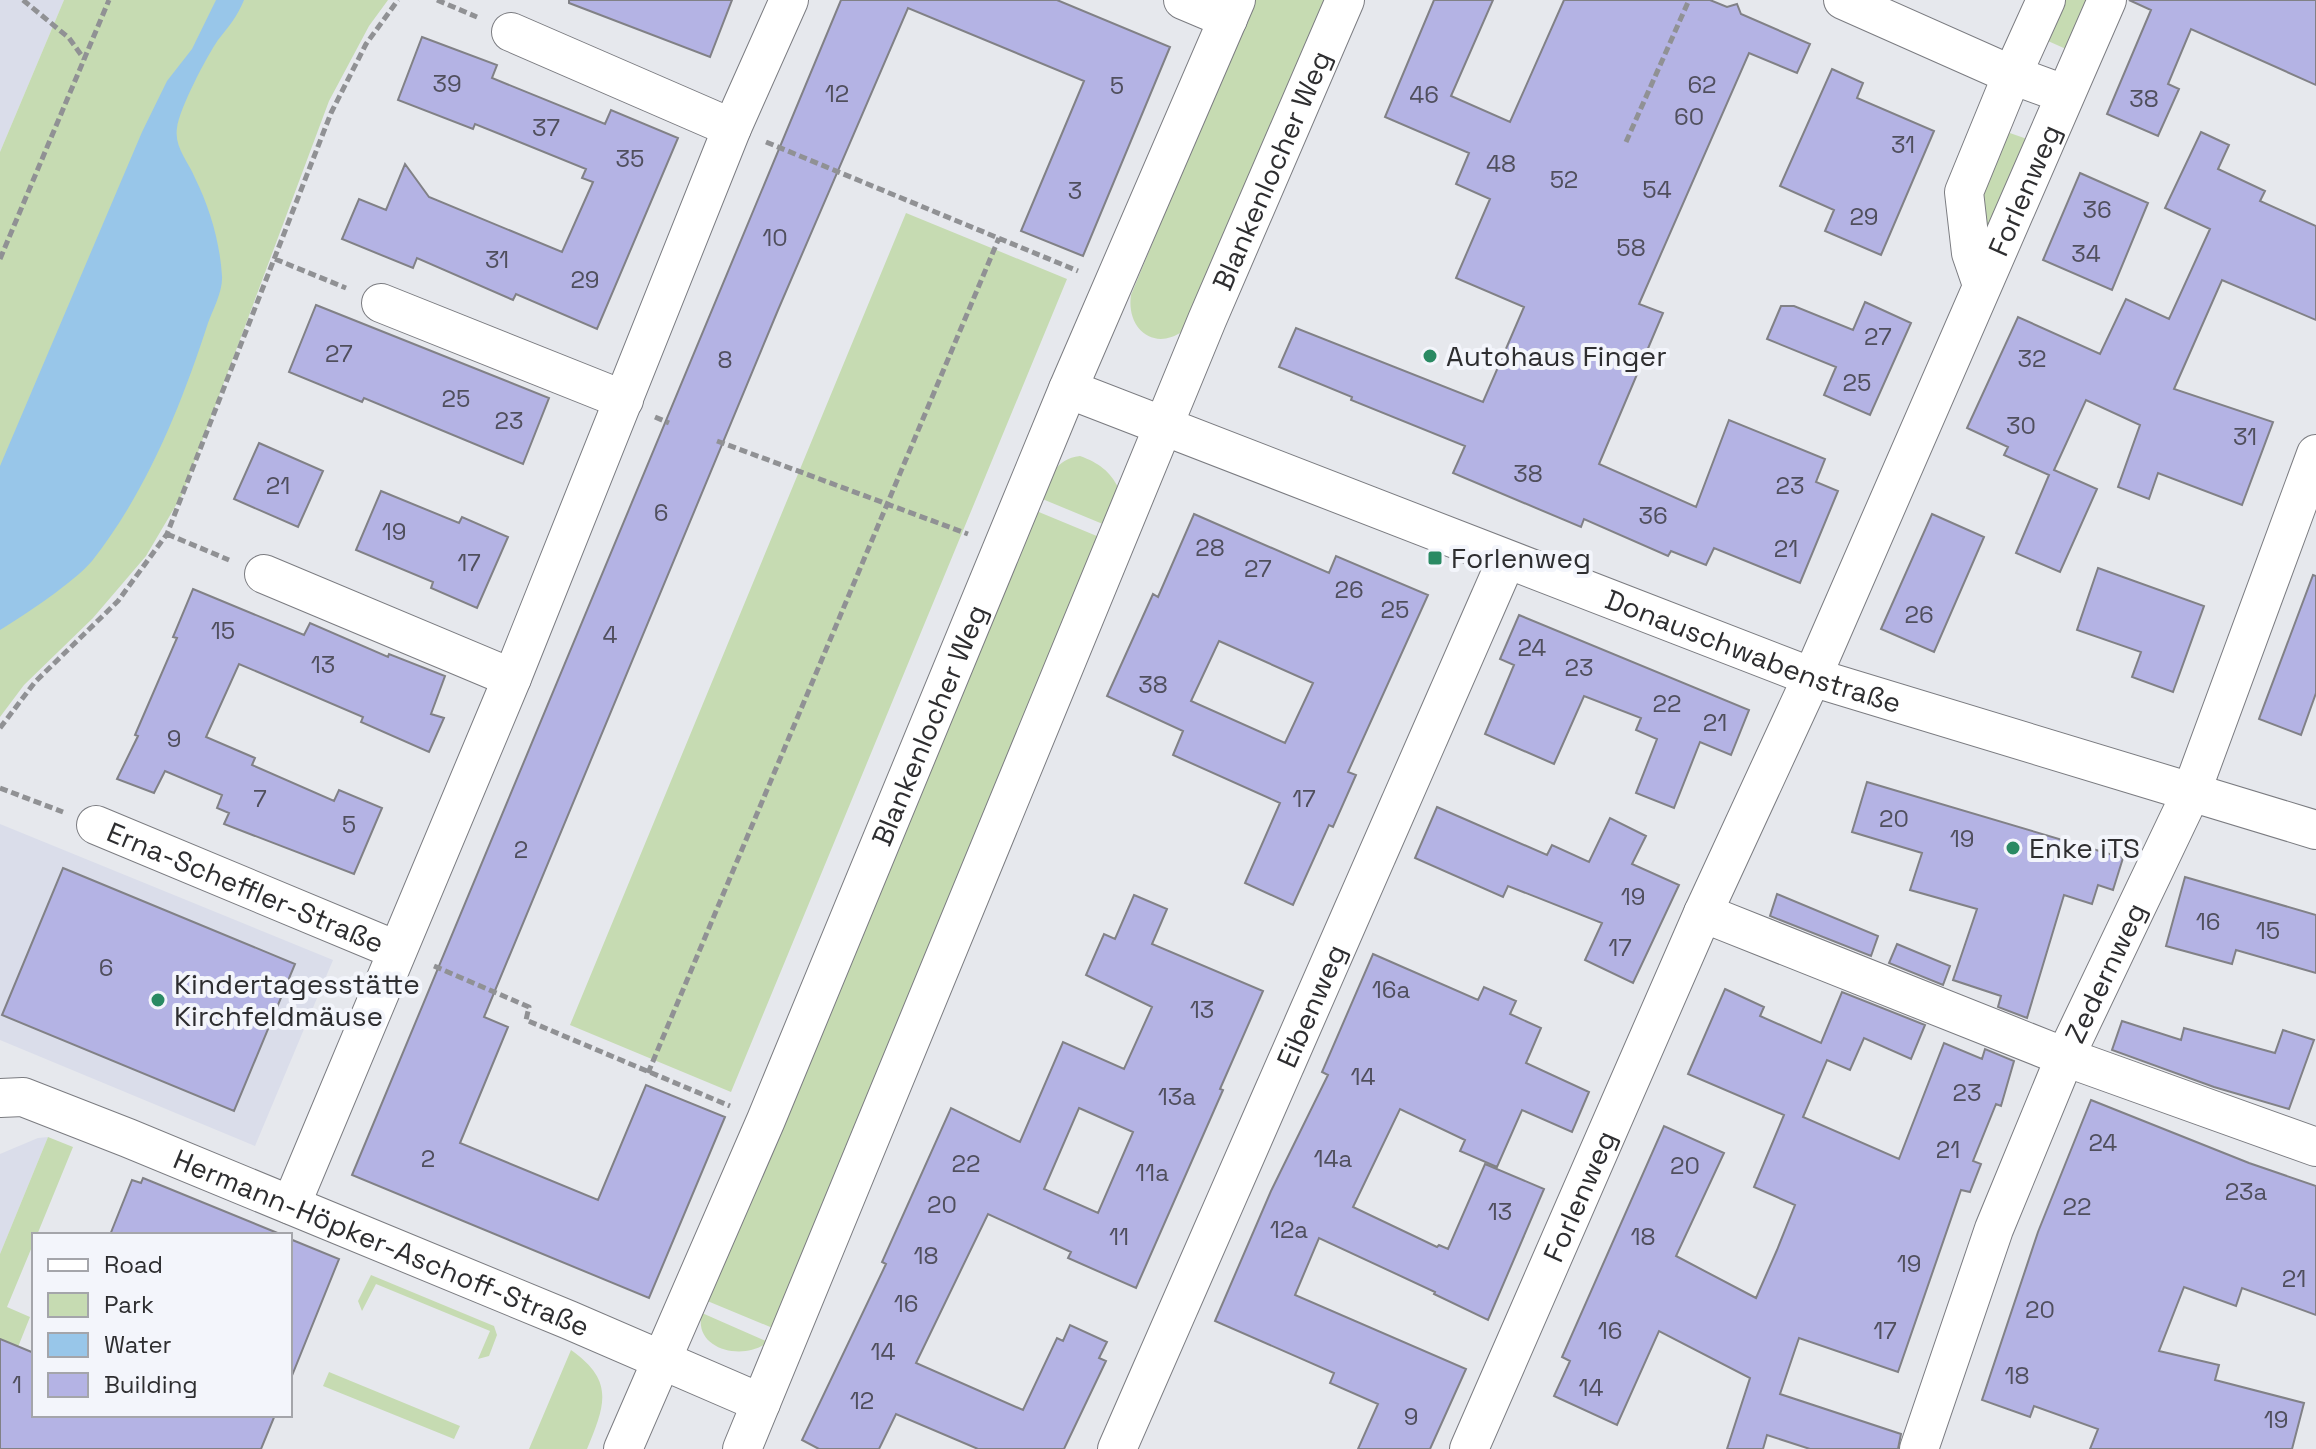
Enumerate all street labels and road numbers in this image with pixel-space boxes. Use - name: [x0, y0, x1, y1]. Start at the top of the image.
- street label: Blankenlocher Weg: [1204, 45, 1339, 296]
- street label: Forlenweg: [1980, 119, 2069, 261]
- street label: Donauschwabenstraße: [1600, 581, 1906, 721]
- street label: Blankenlocher Weg: [863, 599, 995, 851]
- street label: Erna-Scheffler-Straße: [102, 814, 389, 961]
- street label: Zedernweg: [2056, 897, 2154, 1049]
- street label: Eibenweg: [1268, 938, 1354, 1073]
- street label: Forlenweg: [1535, 1125, 1624, 1267]
- street label: Hermann-Höpker-Aschoff-Straße: [168, 1141, 595, 1345]

